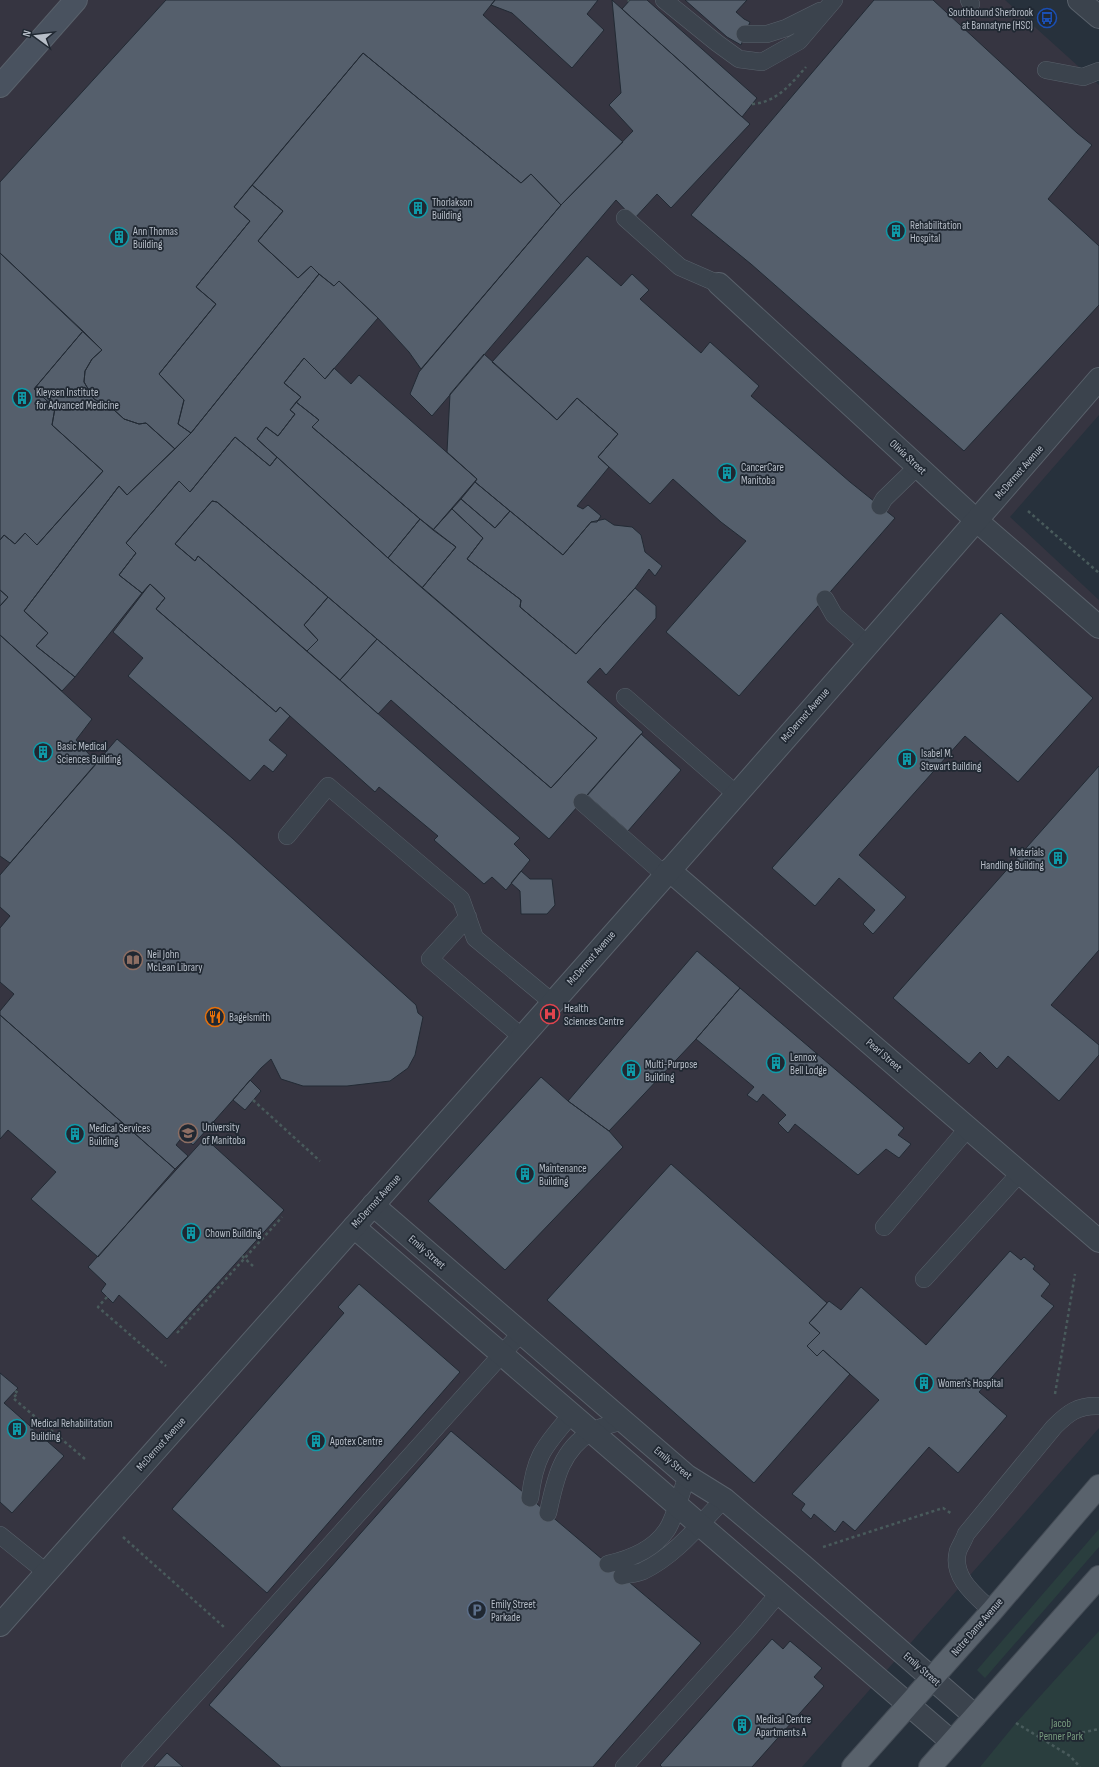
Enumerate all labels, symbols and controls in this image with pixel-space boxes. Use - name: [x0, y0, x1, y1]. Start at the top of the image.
- place label: Southbound Sherbrook at Bannatyne (HSC): [948, 6, 1034, 32]
- bus stop icon: Southbound Sherbrook at Bannatyne (HSC): [1036, 7, 1058, 29]
- north arrow: [16, 16, 56, 56]
- text: N: [20, 29, 34, 38]
- place label: Thorlakson Building: [432, 196, 473, 222]
- building icon: Thorlakson Building: [407, 197, 429, 219]
- place label: Rehabilitation Hospital: [910, 219, 962, 245]
- building icon: Rehabilitation Hospital: [885, 220, 907, 242]
- place label: Ann Thomas Building: [132, 225, 178, 251]
- building icon: Ann Thomas Building: [108, 226, 130, 248]
- place label: Kleysen Institute for Advanced Medicine: [36, 386, 119, 412]
- building icon: Kleysen Institute for Advanced Medicine: [11, 387, 33, 409]
- street label: Olivia Street: [887, 437, 929, 478]
- street label: McDermot Avenue: [992, 442, 1046, 502]
- place label: CancerCare Manitoba: [741, 461, 784, 487]
- building icon: CancerCare Manitoba: [716, 462, 738, 484]
- street label: McDermot Avenue: [778, 685, 832, 745]
- place label: Basic Medical Sciences Building: [57, 740, 122, 766]
- building icon: Basic Medical Sciences Building: [32, 741, 54, 763]
- place label: Isabel M. Stewart Building: [921, 747, 982, 773]
- building icon: Isabel M. Stewart Building: [896, 748, 918, 770]
- place label: Materials Handling Building: [980, 846, 1045, 872]
- building icon: Materials Handling Building: [1047, 847, 1069, 869]
- street label: McDermot Avenue: [564, 928, 618, 988]
- place label: Neil John McLean Library: [147, 948, 203, 974]
- library icon: Neil John McLean Library: [122, 949, 144, 971]
- place label: Health Sciences Centre: [564, 1002, 624, 1028]
- hospital icon: Health Sciences Centre: [539, 1003, 561, 1025]
- restaurant icon: Bagelsmith: [204, 1006, 226, 1028]
- place label: Bagelsmith: [229, 1011, 270, 1024]
- street label: Pearl Street: [863, 1036, 905, 1075]
- place label: Lennox Bell Lodge: [790, 1051, 827, 1077]
- building icon: Lennox Bell Lodge: [765, 1052, 787, 1074]
- place label: Multi-Purpose Building: [645, 1058, 698, 1084]
- building icon: Multi-Purpose Building: [620, 1059, 642, 1081]
- place label: University of Manitoba: [202, 1121, 246, 1147]
- place label: Medical Services Building: [89, 1122, 150, 1148]
- school or university icon: University of Manitoba: [177, 1122, 199, 1144]
- building icon: Medical Services Building: [64, 1123, 86, 1145]
- place label: Maintenance Building: [539, 1162, 587, 1188]
- building icon: Maintenance Building: [514, 1163, 536, 1185]
- street label: McDermot Avenue: [349, 1172, 403, 1230]
- building icon: Chown Building: [180, 1222, 202, 1244]
- place label: Chown Building: [205, 1227, 262, 1240]
- street label: Emily Street: [406, 1232, 449, 1272]
- building icon: Women's Hospital: [913, 1372, 935, 1394]
- place label: Women's Hospital: [938, 1377, 1003, 1390]
- street label: McDermot Avenue: [134, 1415, 188, 1473]
- place label: Medical Rehabilitation Building: [31, 1417, 113, 1443]
- building icon: Medical Rehabilitation Building: [6, 1418, 28, 1440]
- building icon: Apotex Centre: [305, 1430, 327, 1452]
- place label: Apotex Centre: [329, 1435, 383, 1448]
- street label: Emily Street: [651, 1444, 695, 1483]
- street label: Notre Dame Avenue: [948, 1595, 1006, 1659]
- place label: Emily Street Parkade: [491, 1598, 537, 1624]
- parking icon: Emily Street Parkade: [466, 1599, 488, 1621]
- street label: Emily Street: [901, 1649, 944, 1689]
- place label: Medical Centre Apartments A: [755, 1713, 811, 1739]
- building icon: Medical Centre Apartments A: [731, 1714, 753, 1736]
- park label: Jacob Penner Park: [1039, 1717, 1084, 1743]

